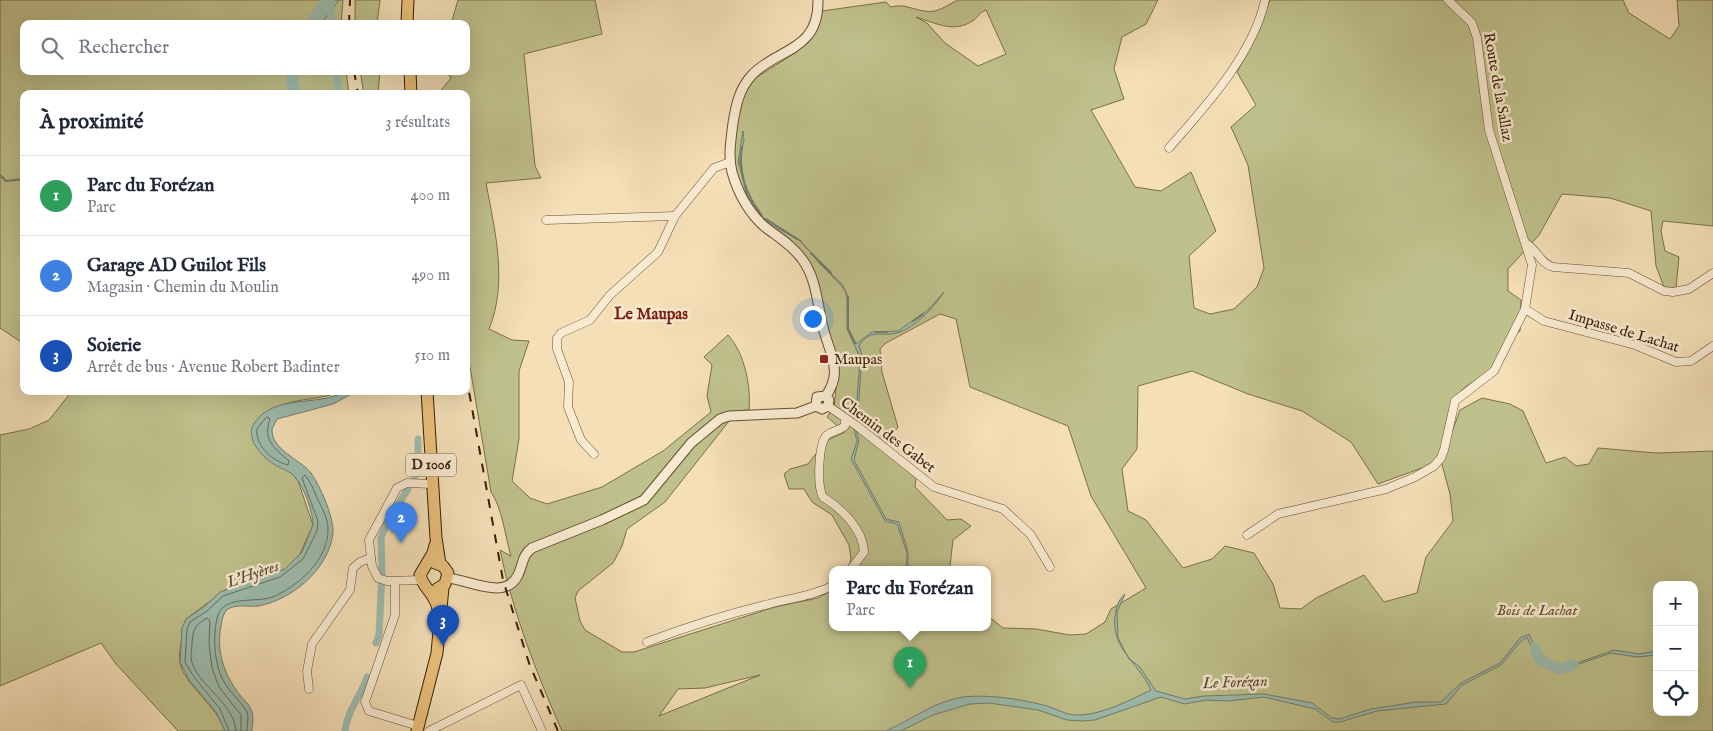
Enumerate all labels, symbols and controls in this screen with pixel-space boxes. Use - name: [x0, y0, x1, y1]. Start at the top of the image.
- search box: [20, 20, 470, 75]
- street label: Route de la Sallaz: [1479, 31, 1517, 143]
- icon: search: [38, 34, 66, 62]
- text: Rechercher: [78, 36, 169, 60]
- text: À proximité: [40, 109, 143, 136]
- text: 3 résultats: [385, 113, 450, 133]
- text: Parc du Forézan: [87, 174, 214, 198]
- text: 1: [53, 186, 59, 206]
- text: 400 m: [411, 186, 450, 206]
- text: Parc: [87, 198, 116, 218]
- text: Garage AD Guilot Fils: [87, 254, 266, 278]
- text: 2: [52, 266, 60, 286]
- text: 490 m: [411, 266, 450, 286]
- text: Magasin · Chemin du Moulin: [87, 278, 279, 298]
- district label: Le Maupas: [614, 305, 688, 325]
- street label: Impasse de Lachat: [1566, 305, 1682, 357]
- your location: [800, 306, 826, 332]
- text: Soierie: [87, 334, 141, 358]
- text: 3: [53, 346, 59, 366]
- text: 510 m: [415, 346, 450, 366]
- place label: Maupas: [834, 350, 882, 369]
- marker: Maupas: [818, 353, 830, 365]
- text: Arrêt de bus · Avenue Robert Badinter: [87, 358, 340, 378]
- street label: Chemin des Gabet: [837, 393, 939, 477]
- road number: D 1006: [406, 454, 456, 476]
- pin: 2: [385, 502, 417, 543]
- water label: L'Hyères: [223, 557, 282, 594]
- popup: [829, 566, 991, 631]
- text: Parc du Forézan: [846, 577, 974, 601]
- map controls: [1653, 581, 1698, 716]
- button: +: [1653, 581, 1698, 626]
- text: Parc: [846, 601, 875, 621]
- park label: Bois de Lachat: [1497, 601, 1578, 620]
- pin: 3: [427, 605, 459, 646]
- button: −: [1653, 626, 1698, 671]
- pin: 1: [894, 647, 926, 688]
- button: locate: [1653, 671, 1698, 716]
- water label: Le Forézan: [1201, 672, 1268, 694]

